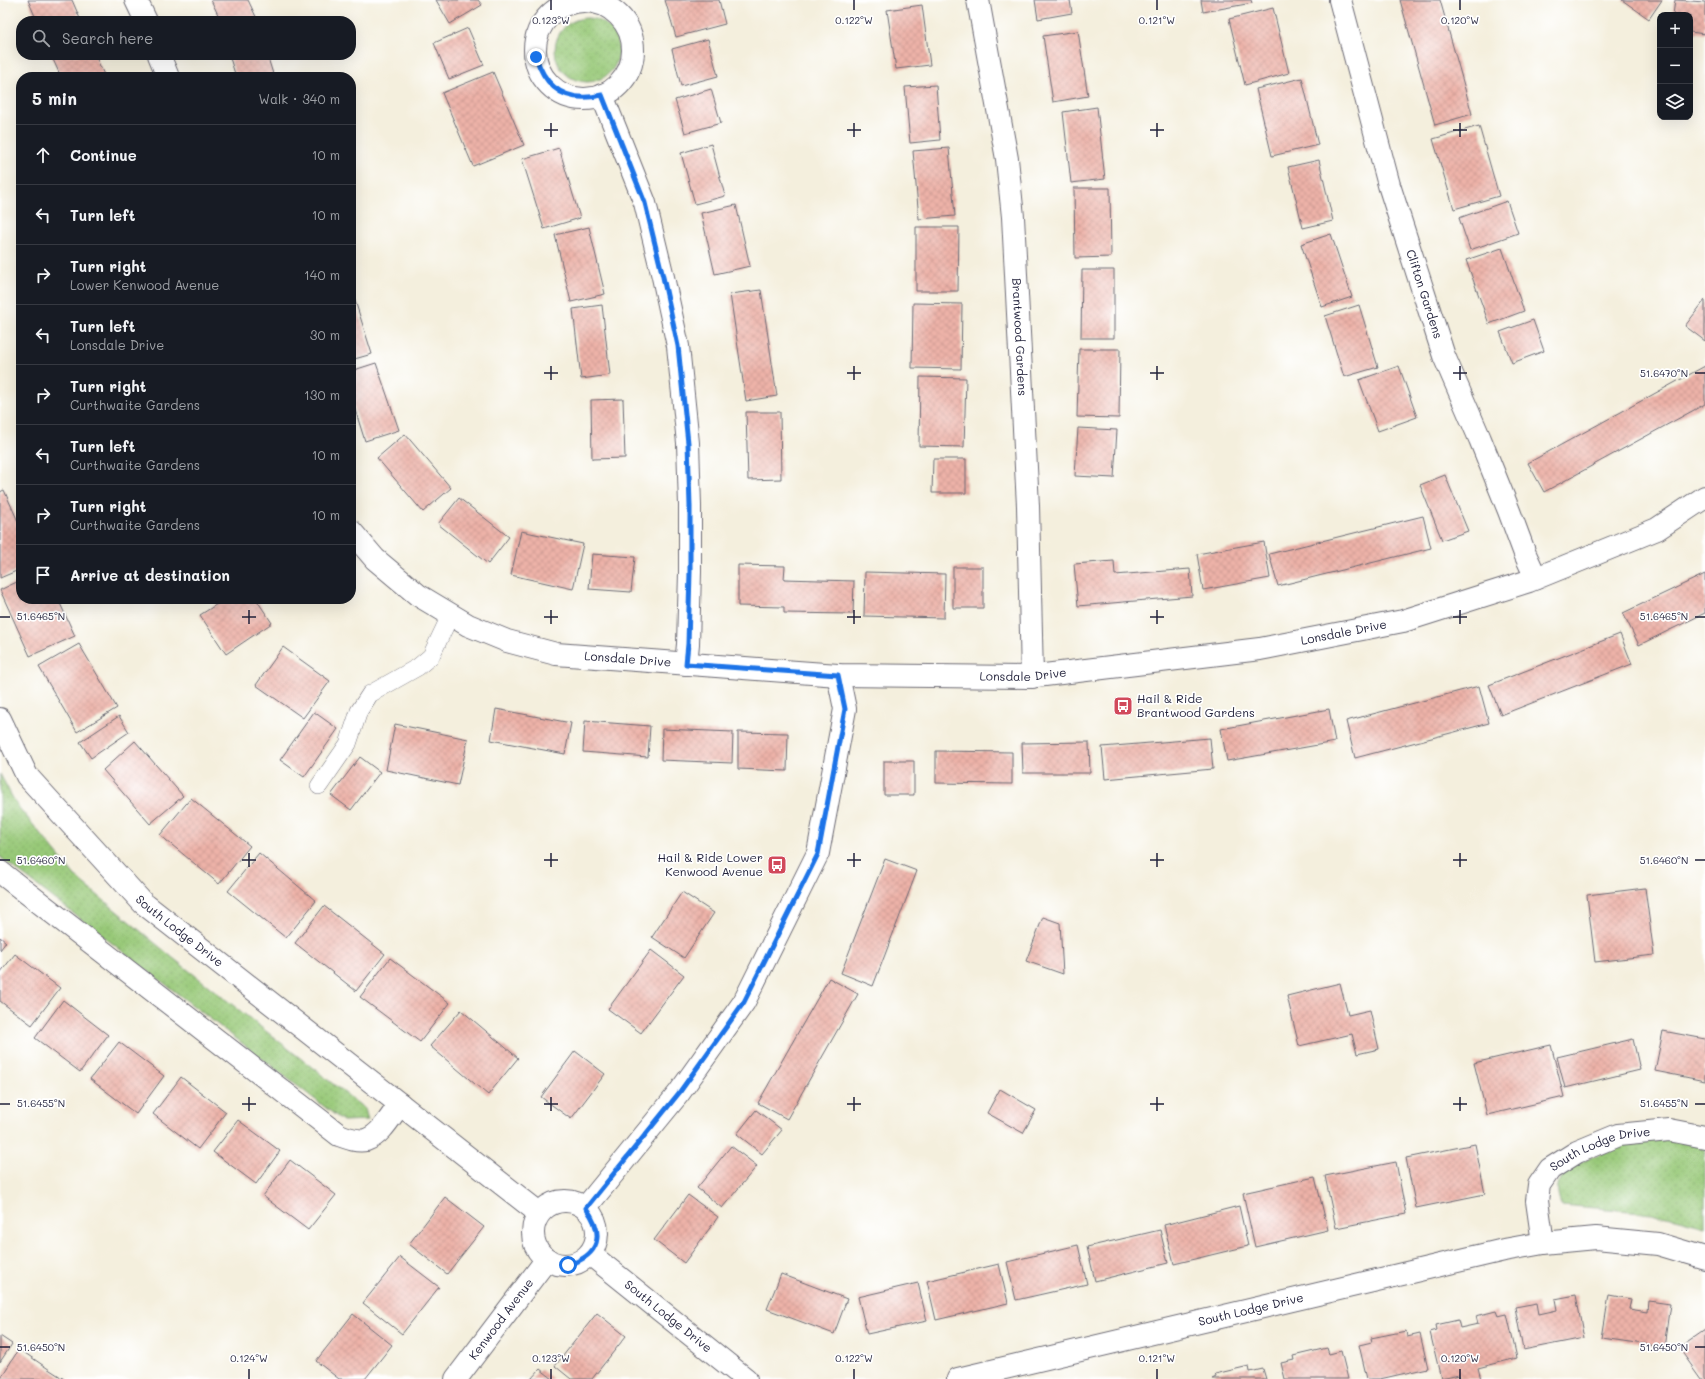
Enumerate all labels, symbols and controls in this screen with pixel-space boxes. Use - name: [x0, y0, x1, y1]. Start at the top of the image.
- map controls: [1657, 12, 1693, 120]
- button: +: [1657, 12, 1693, 48]
- text: 0.123°W: [532, 13, 570, 27]
- text: 0.122°W: [835, 13, 873, 27]
- text: 0.121°W: [1139, 13, 1175, 27]
- text: 0.120°W: [1441, 13, 1479, 27]
- search box: [16, 16, 356, 60]
- icon: search: [30, 27, 52, 49]
- text: Search here: [62, 28, 153, 48]
- route end: [527, 48, 545, 66]
- button: −: [1657, 48, 1693, 84]
- button: layers: [1657, 84, 1693, 120]
- text: 5 min: [32, 87, 77, 109]
- text: Walk · 340 m: [259, 90, 340, 107]
- icon: ahead: [32, 144, 54, 166]
- text: Continue: [70, 145, 137, 165]
- text: 10 m: [312, 146, 340, 163]
- icon: left: [32, 204, 54, 226]
- text: Turn left: [70, 205, 135, 225]
- text: 10 m: [312, 206, 340, 223]
- street label: Clifton Gardens: [1403, 247, 1447, 341]
- text: Turn right: [70, 256, 147, 276]
- icon: right: [32, 264, 54, 286]
- text: 140 m: [304, 266, 340, 283]
- text: Lower Kenwood Avenue: [70, 276, 219, 293]
- street label: Brantwood Gardens: [1009, 278, 1031, 396]
- text: Turn left: [70, 316, 135, 336]
- icon: left: [32, 324, 54, 346]
- text: 30 m: [310, 326, 340, 343]
- text: Lonsdale Drive: [70, 336, 164, 353]
- text: 51.6470°N: [1640, 366, 1688, 380]
- text: Turn right: [70, 376, 147, 396]
- icon: right: [32, 384, 54, 406]
- text: 130 m: [304, 386, 340, 403]
- text: Curthwaite Gardens: [70, 396, 200, 413]
- text: Turn left: [70, 436, 135, 456]
- icon: left: [32, 444, 54, 466]
- text: 10 m: [312, 446, 340, 463]
- text: Curthwaite Gardens: [70, 456, 200, 473]
- text: Turn right: [70, 496, 147, 516]
- icon: right: [32, 504, 54, 526]
- text: 10 m: [312, 506, 340, 523]
- text: Curthwaite Gardens: [70, 516, 200, 533]
- icon: arrive: [32, 564, 54, 586]
- text: Arrive at destination: [70, 565, 230, 585]
- text: 51.6465°N: [17, 609, 65, 623]
- text: 51.6465°N: [1640, 609, 1688, 623]
- street label: Lonsdale Drive: [1299, 615, 1388, 648]
- street label: Lonsdale Drive: [584, 647, 672, 670]
- street label: Lonsdale Drive: [979, 663, 1067, 684]
- place label: Hail & Ride Brantwood Gardens: [1137, 690, 1255, 720]
- bus stop icon: Hail & Ride Brantwood Gardens: [1112, 695, 1134, 717]
- place label: Hail & Ride Lower Kenwood Avenue: [658, 849, 763, 879]
- text: 51.6460°N: [17, 853, 65, 867]
- text: 51.6460°N: [1640, 853, 1688, 867]
- bus stop icon: Hail & Ride Lower Kenwood Avenue: [766, 854, 788, 876]
- street label: South Lodge Drive: [133, 891, 227, 970]
- text: 51.6455°N: [17, 1096, 65, 1110]
- text: 51.6455°N: [1640, 1096, 1688, 1110]
- street label: South Lodge Drive: [1546, 1123, 1651, 1174]
- route start: [559, 1256, 577, 1274]
- street label: Kenwood Avenue: [465, 1275, 536, 1363]
- street label: South Lodge Drive: [622, 1276, 716, 1356]
- street label: South Lodge Drive: [1197, 1289, 1305, 1329]
- text: 51.6450°N: [17, 1340, 65, 1354]
- text: 51.6450°N: [1640, 1340, 1688, 1354]
- text: 0.124°W: [230, 1351, 268, 1365]
- text: 0.123°W: [532, 1351, 570, 1365]
- text: 0.122°W: [835, 1351, 873, 1365]
- text: 0.121°W: [1139, 1351, 1175, 1365]
- text: 0.120°W: [1441, 1351, 1479, 1365]

